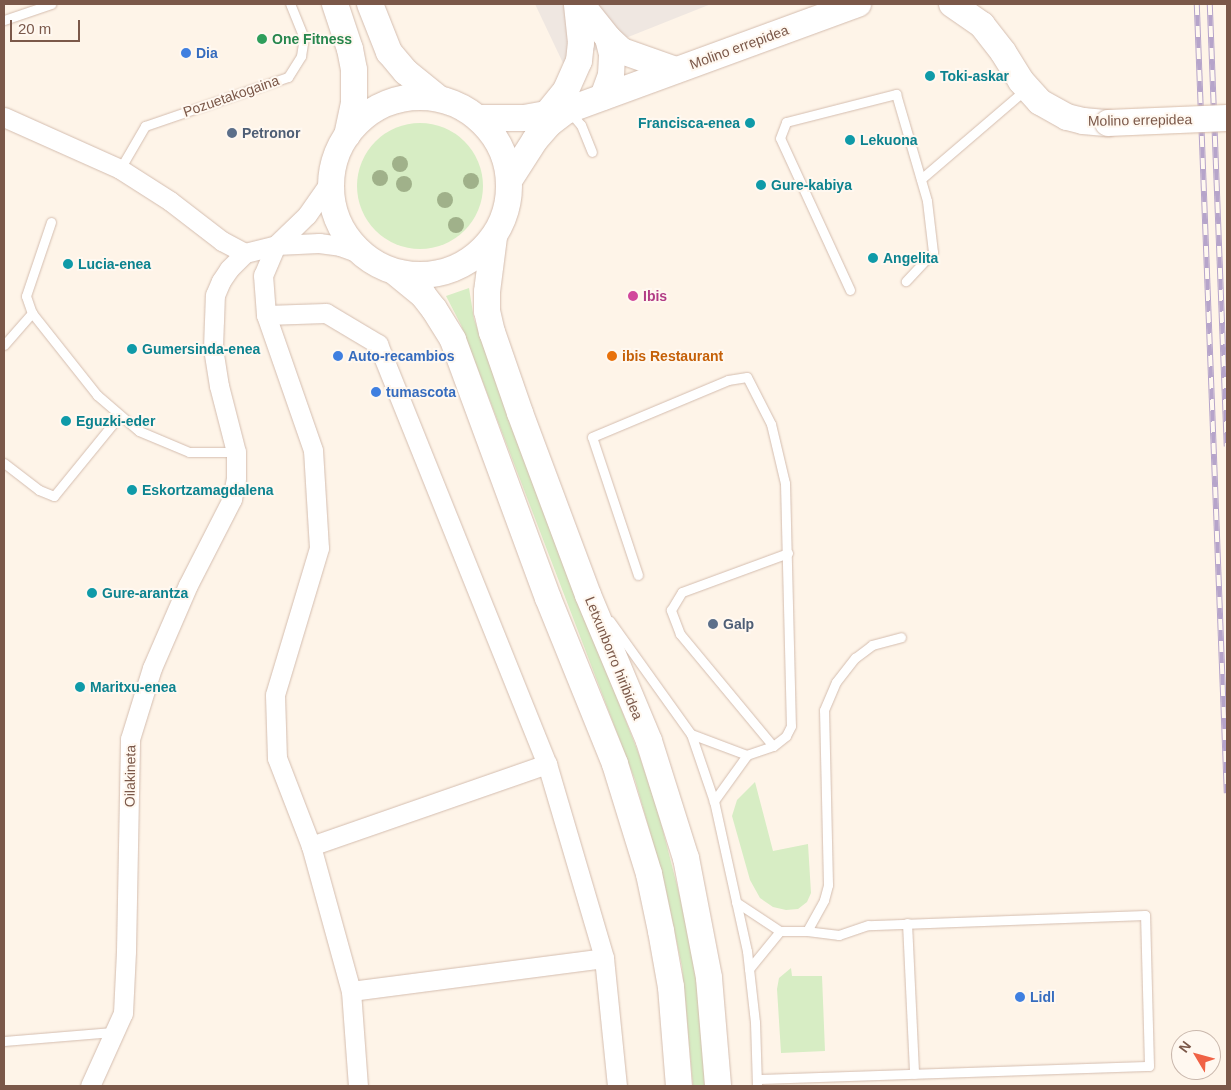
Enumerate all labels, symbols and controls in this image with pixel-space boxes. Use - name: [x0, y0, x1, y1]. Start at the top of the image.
- scale bar: [12, 10, 82, 42]
- text: 20 m: [18, 20, 51, 37]
- street label: Molino errepidea: [687, 21, 791, 73]
- place label: One Fitness: [272, 31, 352, 47]
- marker: One Fitness: [256, 33, 268, 45]
- place label: Dia: [196, 45, 218, 61]
- marker: Dia: [180, 47, 192, 59]
- place label: Toki-askar: [940, 68, 1009, 84]
- marker: Toki-askar: [924, 70, 936, 82]
- street label: Pozuetakogaina: [181, 72, 281, 120]
- street label: Molino errepidea: [1088, 111, 1192, 129]
- place label: Francisca-enea: [638, 115, 740, 131]
- marker: Francisca-enea: [744, 117, 756, 129]
- place label: Petronor: [242, 125, 300, 141]
- marker: Petronor: [226, 127, 238, 139]
- place label: Lekuona: [860, 132, 918, 148]
- marker: Lekuona: [844, 134, 856, 146]
- place label: Gure-kabiya: [771, 177, 852, 193]
- marker: Gure-kabiya: [755, 179, 767, 191]
- place label: Angelita: [883, 250, 938, 266]
- marker: Angelita: [867, 252, 879, 264]
- place label: Lucia-enea: [78, 256, 151, 272]
- marker: Lucia-enea: [62, 258, 74, 270]
- place label: Ibis: [643, 288, 667, 304]
- marker: Ibis: [627, 290, 639, 302]
- place label: Gumersinda-enea: [142, 341, 260, 357]
- marker: Gumersinda-enea: [126, 343, 138, 355]
- place label: Auto-recambios: [348, 348, 455, 364]
- place label: ibis Restaurant: [622, 348, 723, 364]
- marker: Auto-recambios: [332, 350, 344, 362]
- marker: ibis Restaurant: [606, 350, 618, 362]
- place label: tumascota: [386, 384, 456, 400]
- marker: tumascota: [370, 386, 382, 398]
- place label: Eguzki-eder: [76, 413, 155, 429]
- marker: Eguzki-eder: [60, 415, 72, 427]
- place label: Eskortzamagdalena: [142, 482, 273, 498]
- marker: Eskortzamagdalena: [126, 484, 138, 496]
- place label: Gure-arantza: [102, 585, 188, 601]
- marker: Gure-arantza: [86, 587, 98, 599]
- street label: Letxunborro hiribidea: [582, 594, 646, 722]
- place label: Galp: [723, 616, 754, 632]
- marker: Galp: [707, 618, 719, 630]
- place label: Maritxu-enea: [90, 679, 176, 695]
- marker: Maritxu-enea: [74, 681, 86, 693]
- street label: Oilakineta: [121, 745, 139, 807]
- place label: Lidl: [1030, 989, 1055, 1005]
- marker: Lidl: [1014, 991, 1026, 1003]
- north arrow: [1171, 1030, 1221, 1080]
- text: N: [1175, 1038, 1194, 1055]

